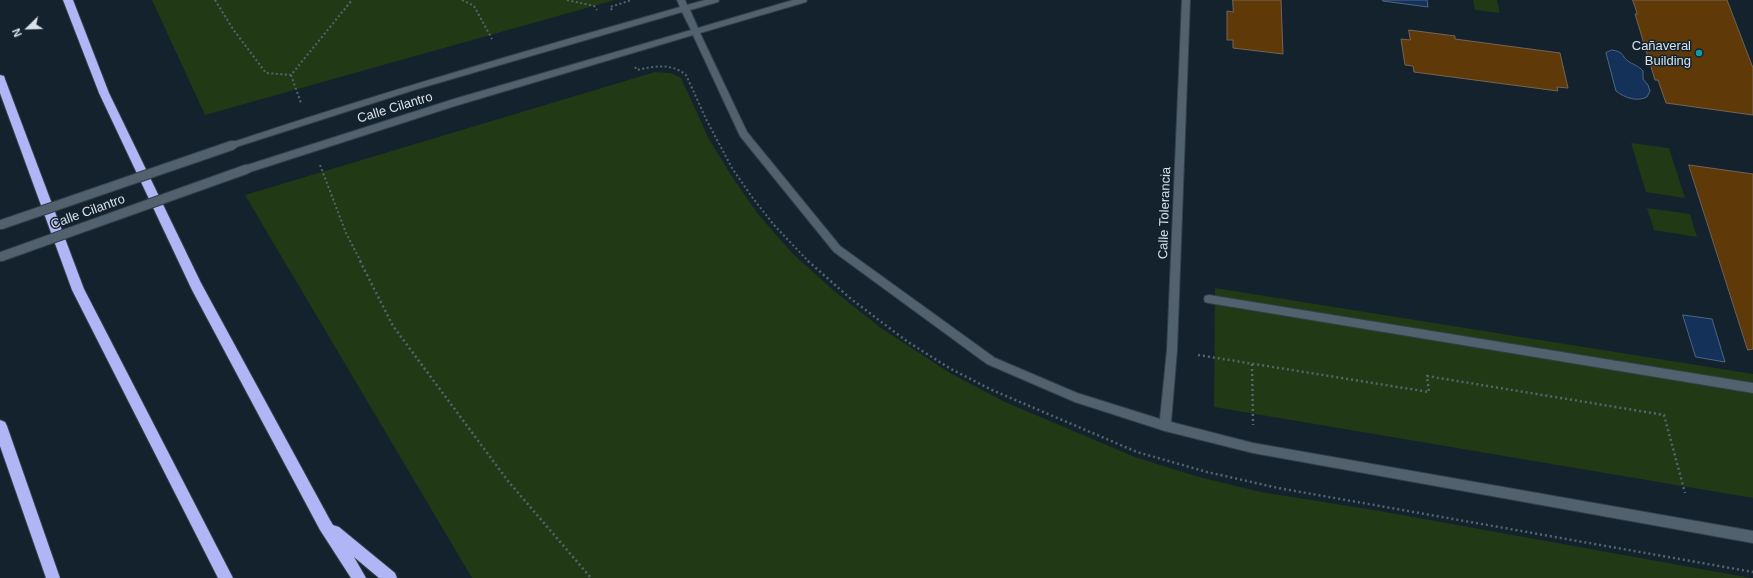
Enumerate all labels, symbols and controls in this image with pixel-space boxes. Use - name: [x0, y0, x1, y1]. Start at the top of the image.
- north arrow: [8, 8, 48, 48]
- text: N: [10, 27, 24, 39]
- place label: Cañaveral Building: [1632, 38, 1691, 69]
- marker: Cañaveral Building: [1694, 48, 1704, 58]
- street label: Calle Cilantro: [355, 89, 435, 127]
- street label: Calle Tolerancia: [1156, 167, 1174, 259]
- street label: Calle Cilantro: [49, 191, 127, 233]

